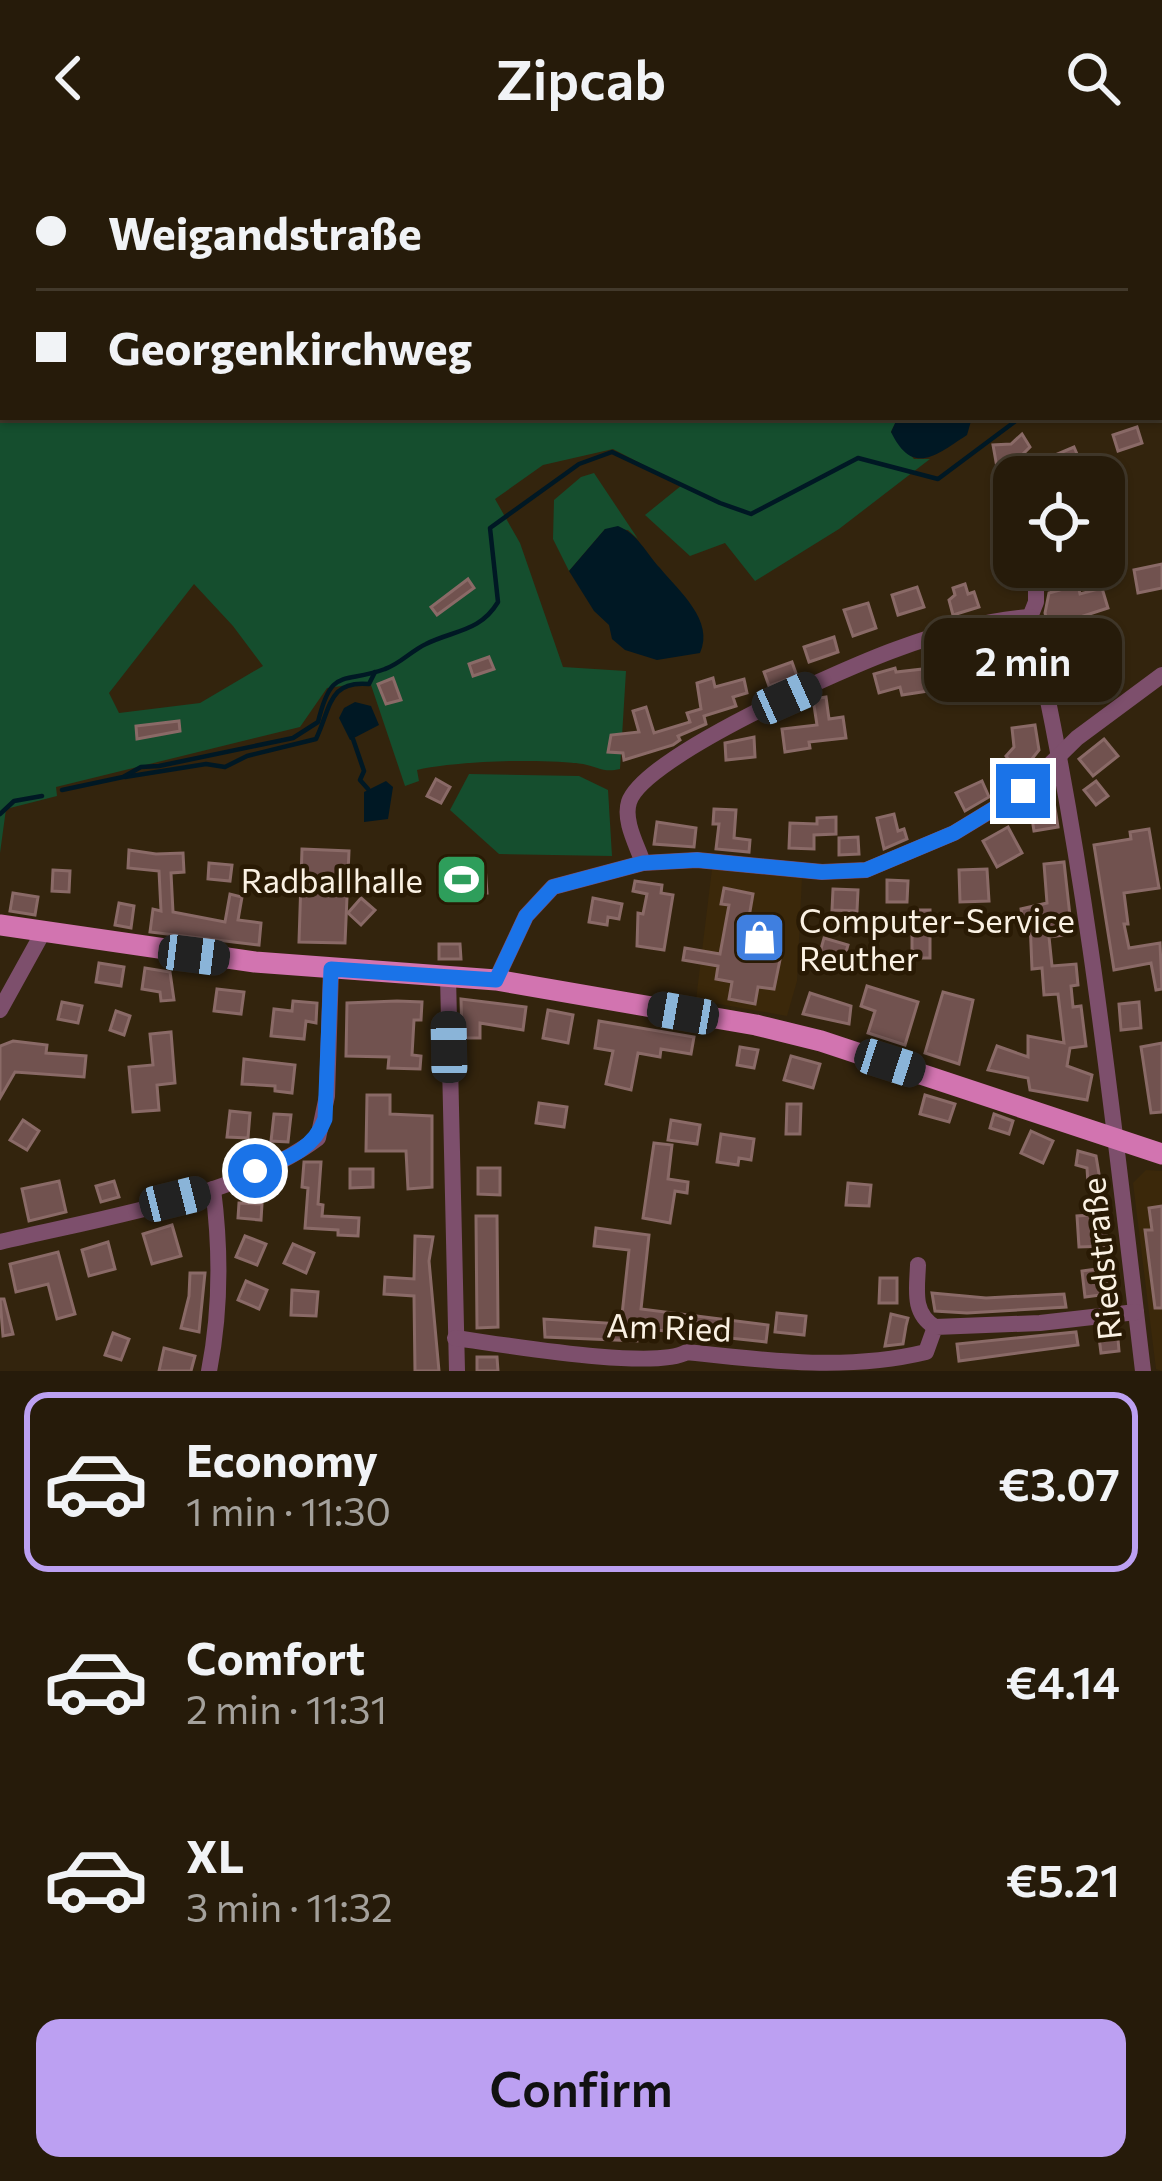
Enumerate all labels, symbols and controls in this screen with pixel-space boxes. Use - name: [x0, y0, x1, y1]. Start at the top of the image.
- icon: back: [36, 45, 102, 111]
- text: Zipcab: [496, 45, 666, 111]
- icon: search: [1060, 45, 1126, 111]
- text: Weigandstraße: [108, 204, 422, 259]
- text: Georgenkirchweg: [108, 319, 472, 374]
- map controls: [993, 456, 1125, 588]
- button: locate: [993, 456, 1125, 588]
- callout: 2 min: [924, 617, 1122, 701]
- text: 2 min: [975, 636, 1071, 684]
- car: [747, 667, 827, 729]
- route end: [996, 764, 1050, 818]
- sports icon: Radballhalle: [434, 851, 490, 907]
- place label: Radballhalle: [241, 859, 423, 900]
- place label: Computer-Service Reuther: [799, 899, 1075, 978]
- shop icon: Computer-Service Reuther: [732, 910, 788, 966]
- car: [156, 933, 232, 977]
- car: [644, 989, 722, 1037]
- car: [430, 1011, 468, 1083]
- car: [850, 1035, 930, 1091]
- route start: [228, 1144, 282, 1198]
- car: [136, 1173, 214, 1225]
- street label: Riedstraße: [1071, 1176, 1129, 1342]
- street label: Am Ried: [606, 1303, 732, 1349]
- icon: car: [42, 1428, 150, 1536]
- text: Economy: [186, 1431, 378, 1486]
- text: €3.07: [998, 1455, 1120, 1510]
- text: 1 min · 11:30: [186, 1486, 391, 1534]
- icon: car: [42, 1626, 150, 1734]
- text: Comfort: [186, 1629, 365, 1684]
- text: €4.14: [1006, 1653, 1120, 1708]
- text: 2 min · 11:31: [186, 1684, 387, 1732]
- icon: car: [42, 1824, 150, 1932]
- text: XL: [186, 1827, 244, 1882]
- text: €5.21: [1006, 1851, 1120, 1906]
- text: 3 min · 11:32: [186, 1882, 393, 1930]
- button: Confirm: [36, 2019, 1126, 2157]

